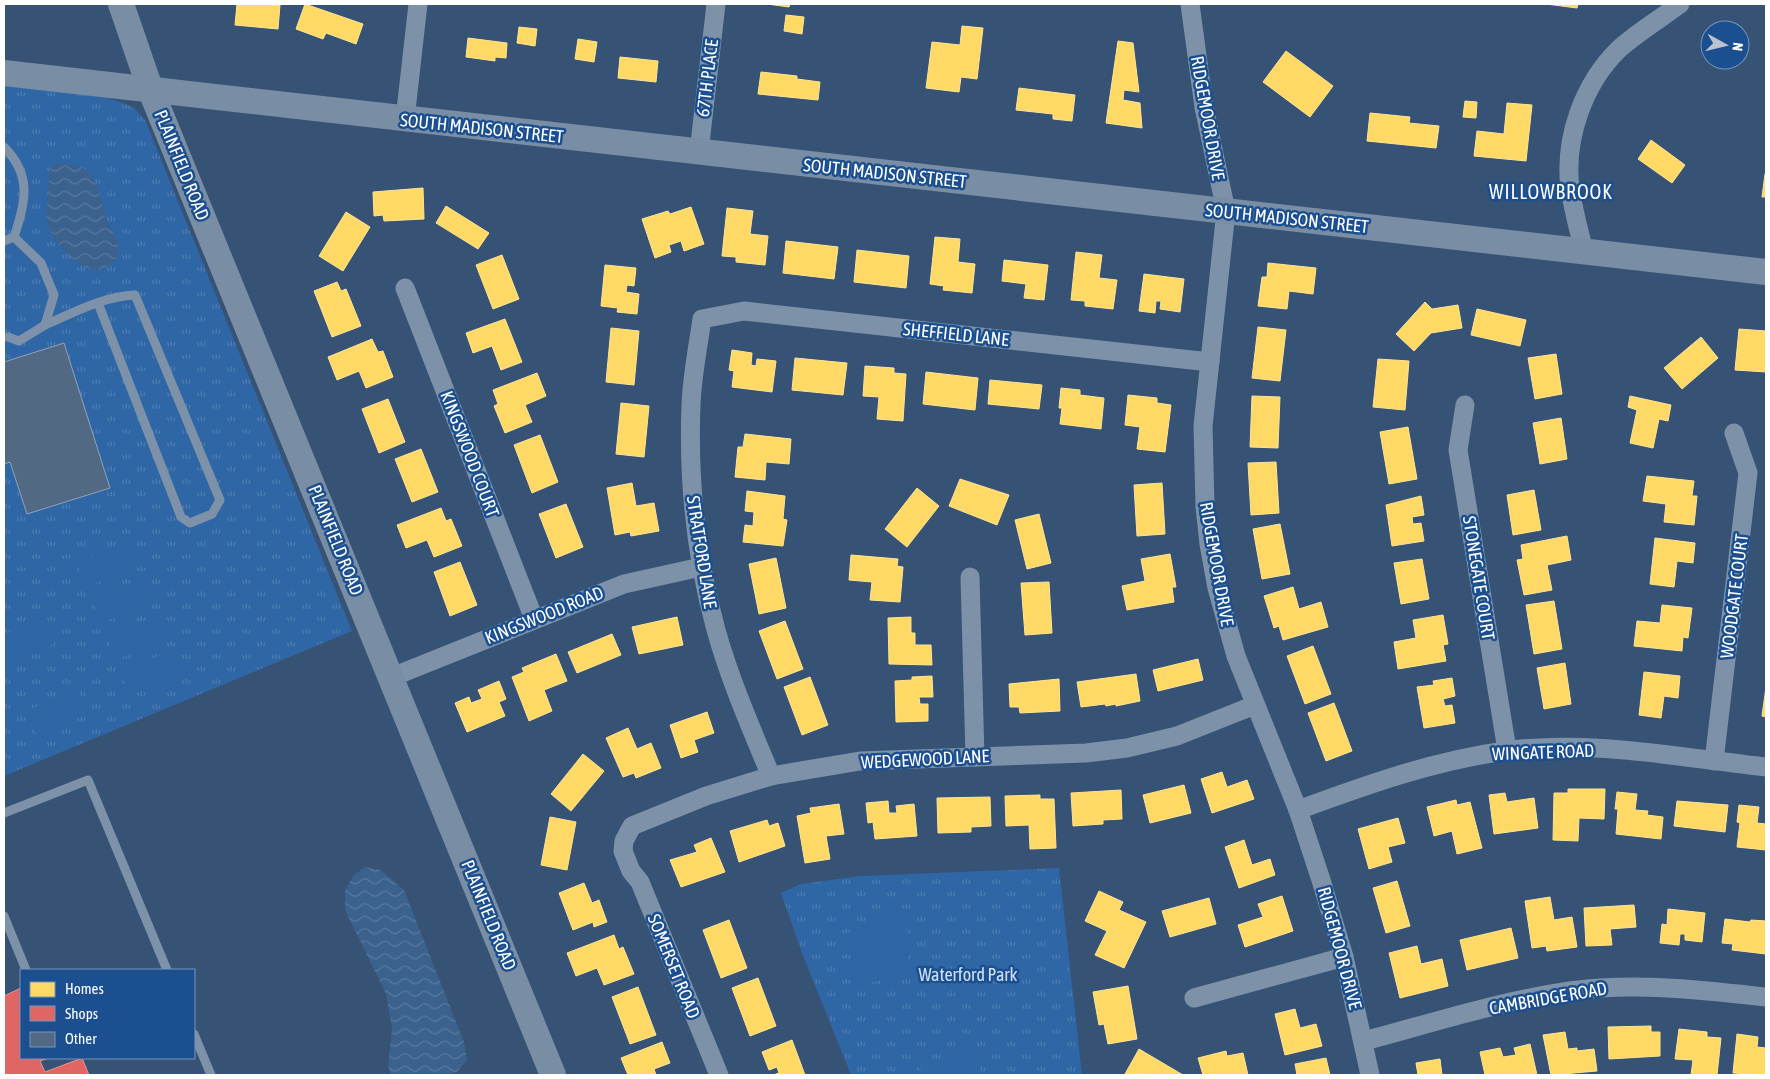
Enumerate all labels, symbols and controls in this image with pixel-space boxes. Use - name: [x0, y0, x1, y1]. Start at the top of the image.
- north arrow: [1700, 20, 1750, 70]
- street label: 67TH PLACE: [692, 38, 722, 118]
- text: N: [1729, 42, 1746, 52]
- street label: RIDGEMOOR DRIVE: [1187, 54, 1229, 182]
- street label: PLAINFIELD ROAD: [150, 107, 214, 223]
- street label: SOUTH MADISON STREET: [399, 109, 565, 147]
- street label: SOUTH MADISON STREET: [802, 154, 968, 192]
- district label: WILLOWBROOK: [1489, 180, 1613, 203]
- street label: SOUTH MADISON STREET: [1204, 199, 1370, 237]
- street label: SHEFFIELD LANE: [902, 318, 1010, 350]
- street label: KINGSWOOD COURT: [436, 388, 504, 520]
- street label: PLAINFIELD ROAD: [304, 482, 368, 598]
- street label: STRATFORD LANE: [683, 494, 721, 610]
- street label: RIDGEMOOR DRIVE: [1196, 500, 1238, 628]
- street label: STONEGATE COURT: [1459, 514, 1499, 642]
- street label: WOODGATE COURT: [1716, 532, 1752, 660]
- street label: KINGSWOOD ROAD: [482, 582, 606, 648]
- street label: WINGATE ROAD: [1492, 740, 1594, 764]
- street label: WEDGEWOOD LANE: [860, 745, 990, 773]
- street label: PLAINFIELD ROAD: [457, 857, 521, 973]
- street label: RIDGEMOOR DRIVE: [1314, 885, 1366, 1012]
- street label: SOMERSET ROAD: [644, 911, 704, 1021]
- park label: Waterford Park: [919, 964, 1018, 985]
- legend: [20, 969, 195, 1059]
- street label: CAMBRIDGE ROAD: [1488, 977, 1608, 1019]
- text: Homes: [65, 980, 104, 997]
- text: Shops: [65, 1005, 98, 1022]
- text: Other: [65, 1030, 97, 1047]

